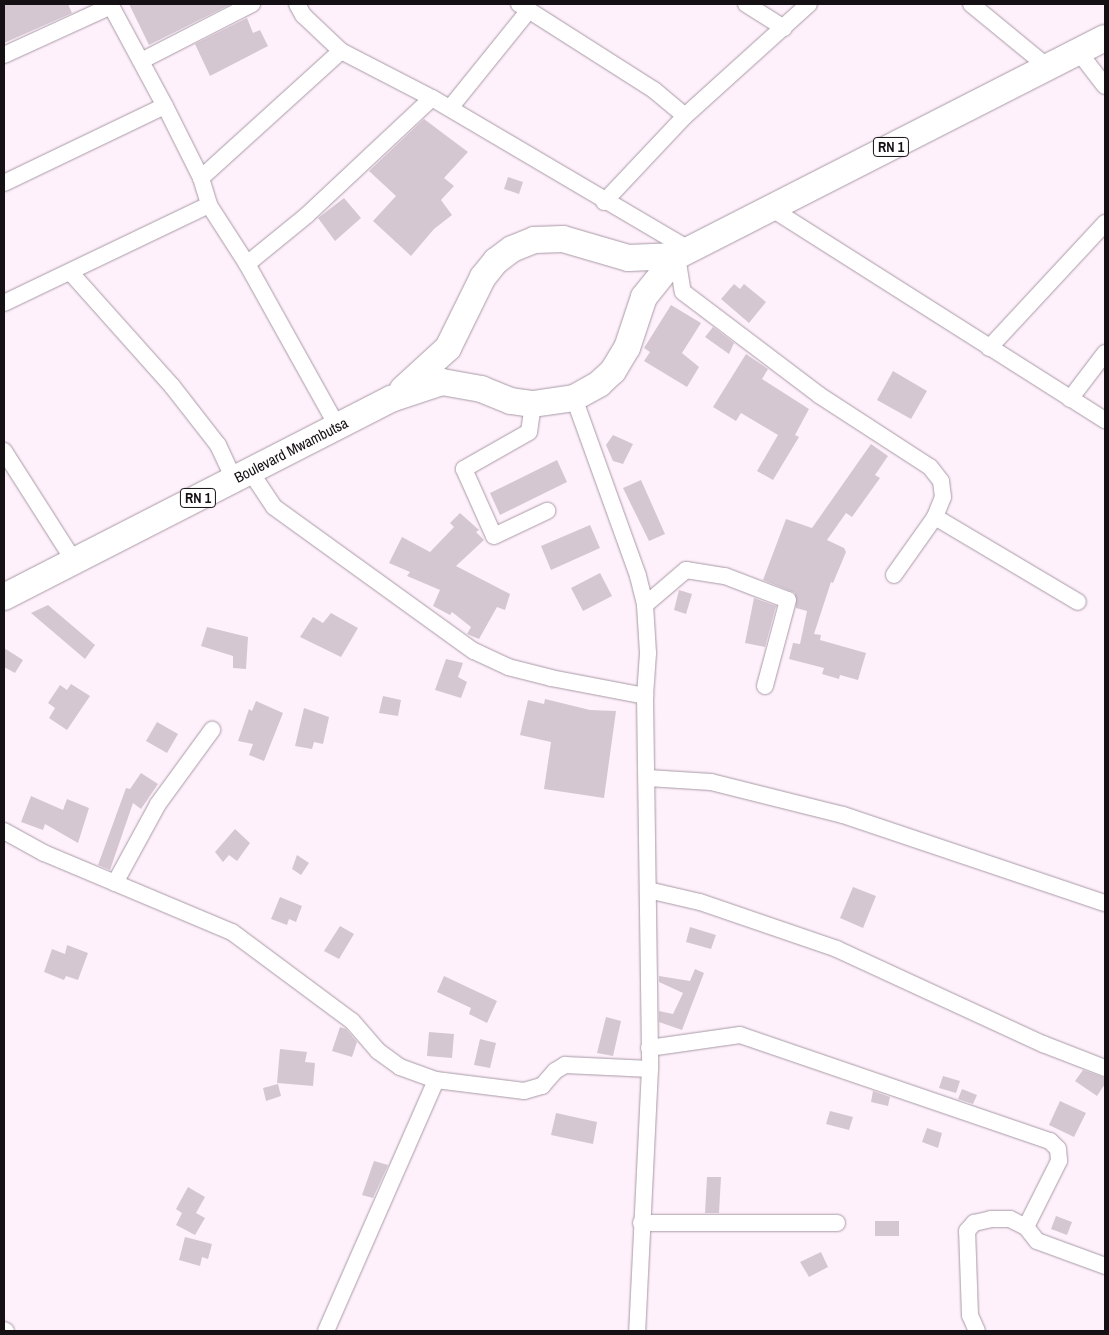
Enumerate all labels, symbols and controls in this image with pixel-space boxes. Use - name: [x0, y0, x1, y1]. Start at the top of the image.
- road number: RN 1: [872, 136, 910, 158]
- street label: Boulevard Mwambutsa: [231, 414, 351, 486]
- road number: RN 1: [179, 486, 217, 509]

